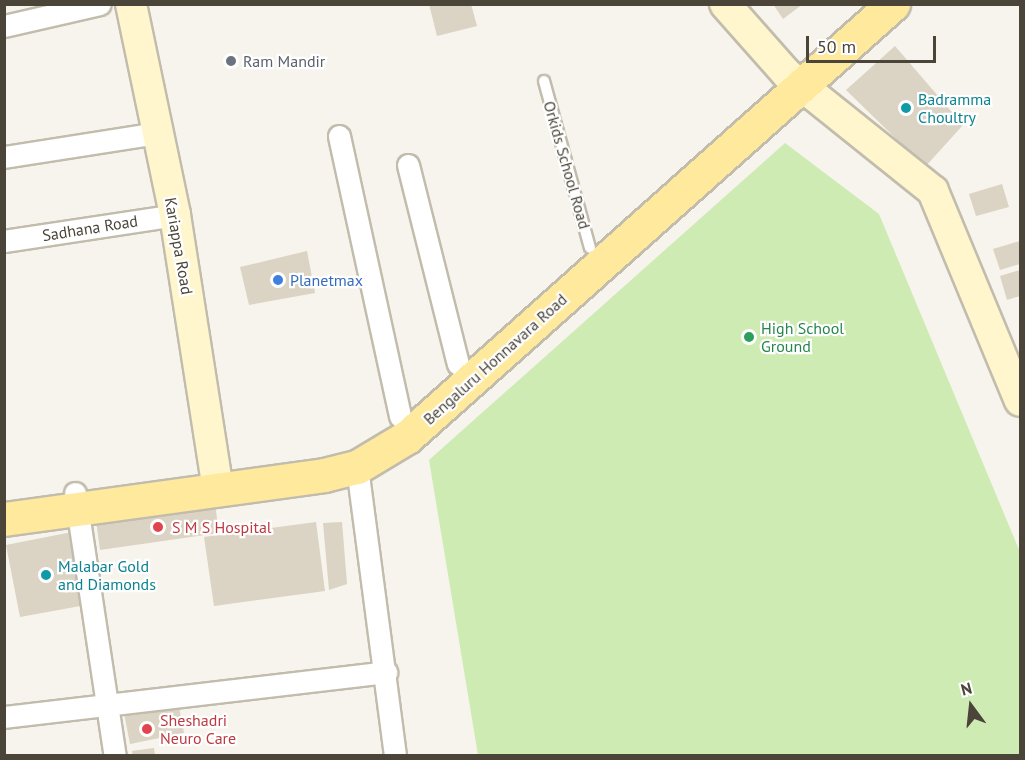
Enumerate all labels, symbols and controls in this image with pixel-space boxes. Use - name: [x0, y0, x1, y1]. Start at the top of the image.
- scale bar: [809, 24, 940, 62]
- text: 50 m: [817, 35, 856, 58]
- place label: Ram Mandir: [243, 51, 325, 71]
- marker: Ram Mandir: [224, 54, 238, 68]
- place label: Badramma Choultry: [918, 89, 991, 127]
- street label: Orkids School Road: [540, 99, 594, 231]
- marker: Badramma Choultry: [899, 101, 913, 115]
- street label: Kariappa Road: [161, 196, 197, 296]
- street label: Sadhana Road: [41, 211, 139, 245]
- place label: Planetmax: [290, 270, 363, 290]
- marker: Planetmax: [271, 273, 285, 287]
- street label: Bengaluru Honnavara Road: [419, 290, 571, 428]
- place label: High School Ground: [761, 318, 844, 356]
- marker: High School Ground: [742, 330, 756, 344]
- place label: S M S Hospital: [172, 517, 272, 537]
- marker: S M S Hospital: [149, 518, 167, 536]
- place label: Malabar Gold and Diamonds: [58, 556, 156, 594]
- marker: Malabar Gold and Diamonds: [39, 568, 53, 582]
- north arrow: [941, 676, 1001, 736]
- text: N: [959, 678, 974, 700]
- place label: Sheshadri Neuro Care: [160, 710, 236, 748]
- marker: Sheshadri Neuro Care: [138, 720, 156, 738]

